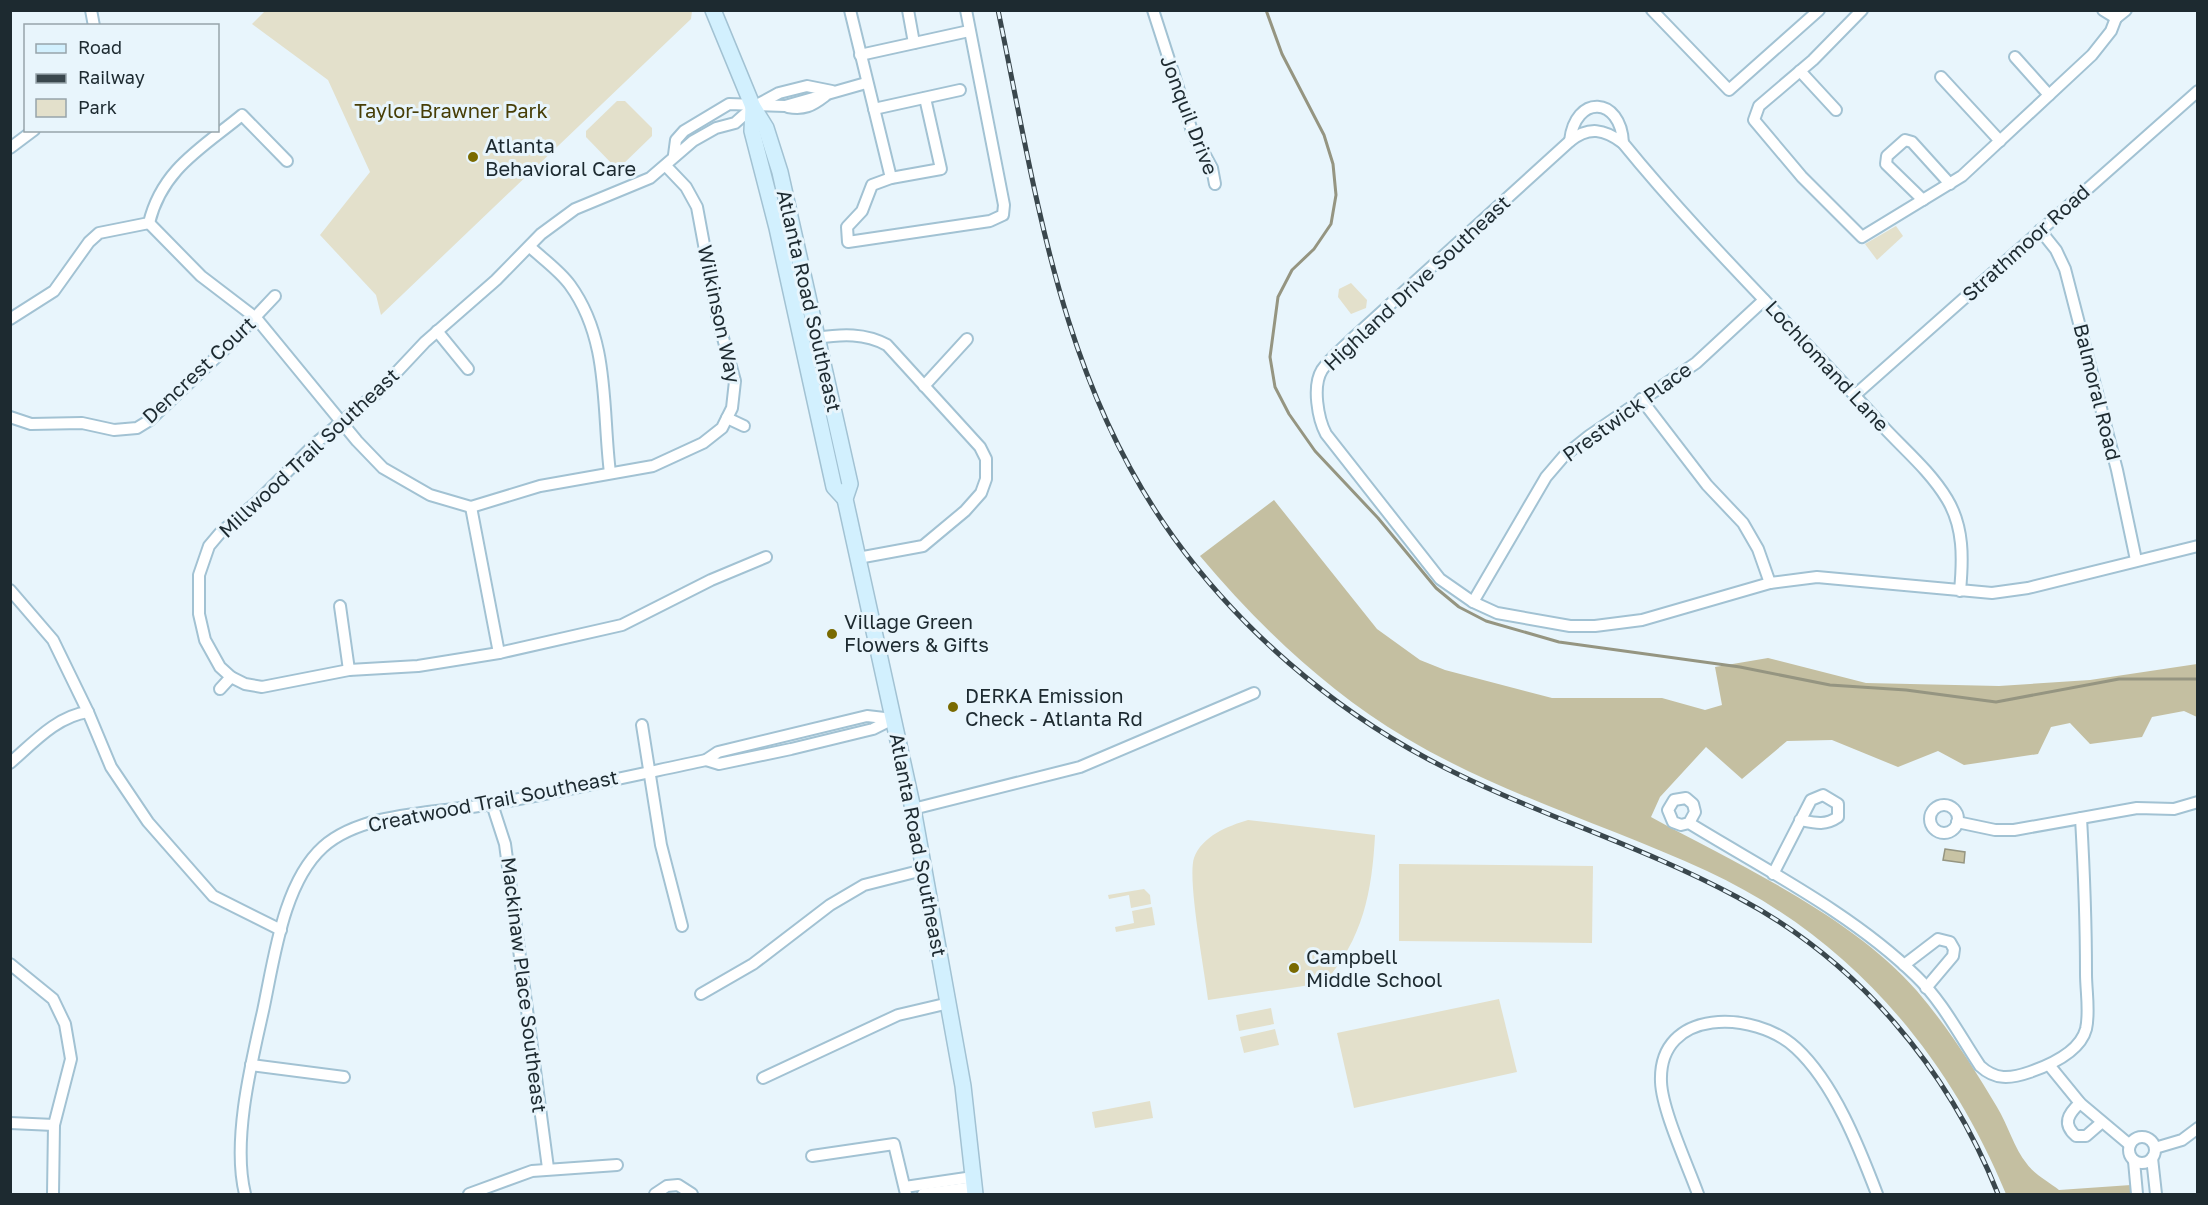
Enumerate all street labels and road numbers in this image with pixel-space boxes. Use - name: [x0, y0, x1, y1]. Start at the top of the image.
- street label: Jonquil Drive: [1156, 51, 1224, 178]
- street label: Strathmoor Road: [1957, 179, 2094, 306]
- street label: Atlanta Road Southeast: [773, 187, 847, 414]
- street label: Highland Drive Southeast: [1318, 190, 1514, 375]
- street label: Wilkinson Way: [694, 243, 746, 385]
- street label: Lochlomand Lane: [1761, 295, 1894, 436]
- street label: Dencrest Court: [137, 311, 260, 428]
- street label: Balmoral Road: [2069, 321, 2127, 463]
- street label: Prestwick Place: [1557, 356, 1695, 466]
- street label: Millwood Trail Southeast: [213, 363, 403, 542]
- street label: Atlanta Road Southeast: [886, 731, 952, 959]
- street label: Creatwood Trail Southeast: [366, 764, 620, 836]
- street label: Mackinaw Place Southeast: [497, 856, 553, 1114]

